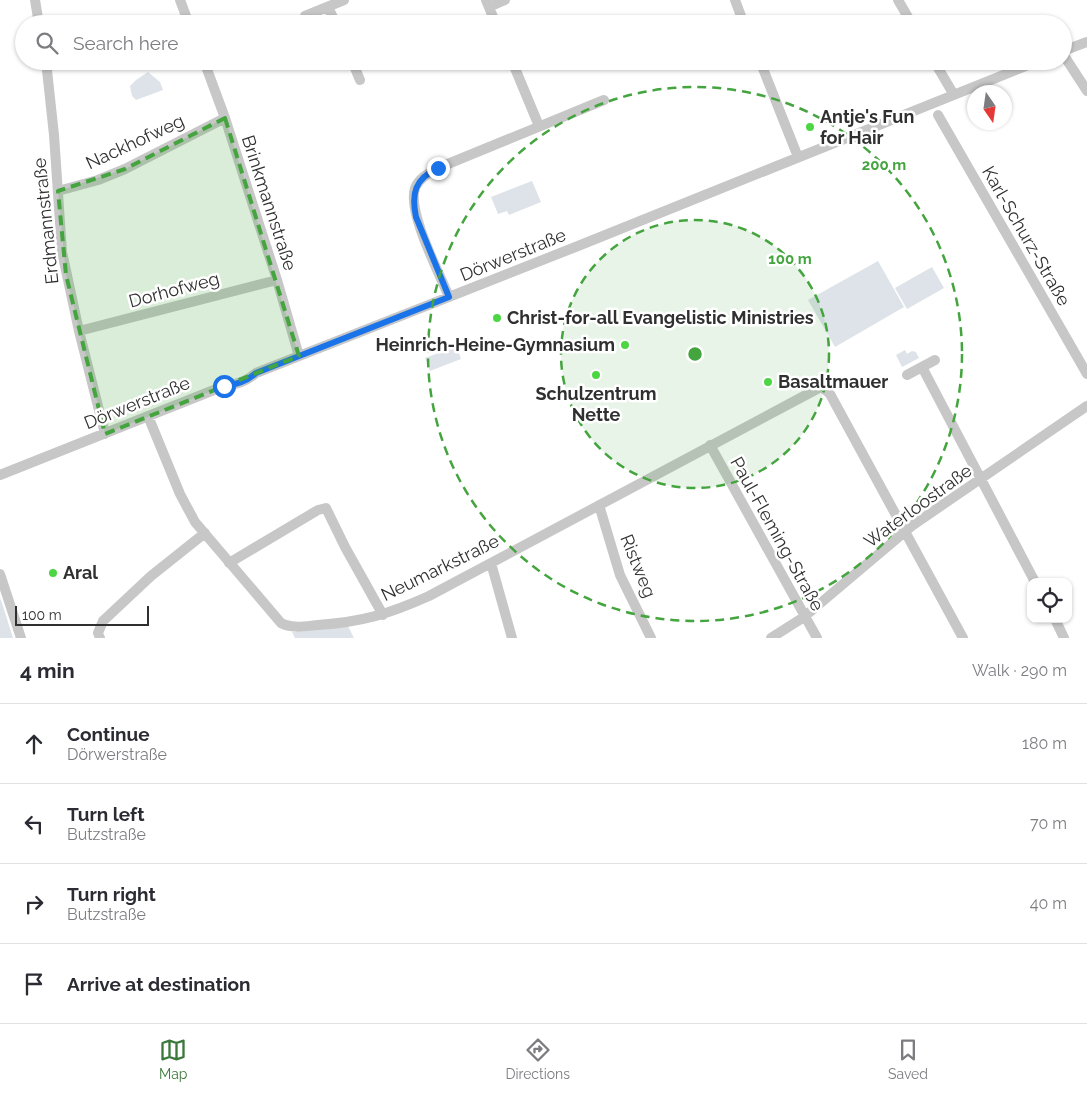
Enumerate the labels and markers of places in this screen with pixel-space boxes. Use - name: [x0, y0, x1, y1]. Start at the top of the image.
- place label: Antje's Fun for Hair: [820, 106, 914, 148]
- marker: Antje's Fun for Hair: [804, 121, 816, 133]
- place label: Christ-for-all Evangelistic Ministries: [507, 307, 814, 328]
- marker: Christ-for-all Evangelistic Ministries: [491, 312, 503, 324]
- place label: Heinrich-Heine-Gymnasium: [376, 334, 615, 355]
- marker: Heinrich-Heine-Gymnasium: [619, 339, 631, 351]
- centre of rings: [686, 345, 704, 363]
- marker: Schulzentrum Nette: [590, 369, 602, 381]
- place label: Basaltmauer: [778, 371, 888, 392]
- marker: Basaltmauer: [762, 376, 774, 388]
- place label: Schulzentrum Nette: [536, 383, 656, 425]
- place label: Aral: [63, 562, 98, 583]
- marker: Aral: [47, 567, 59, 579]

